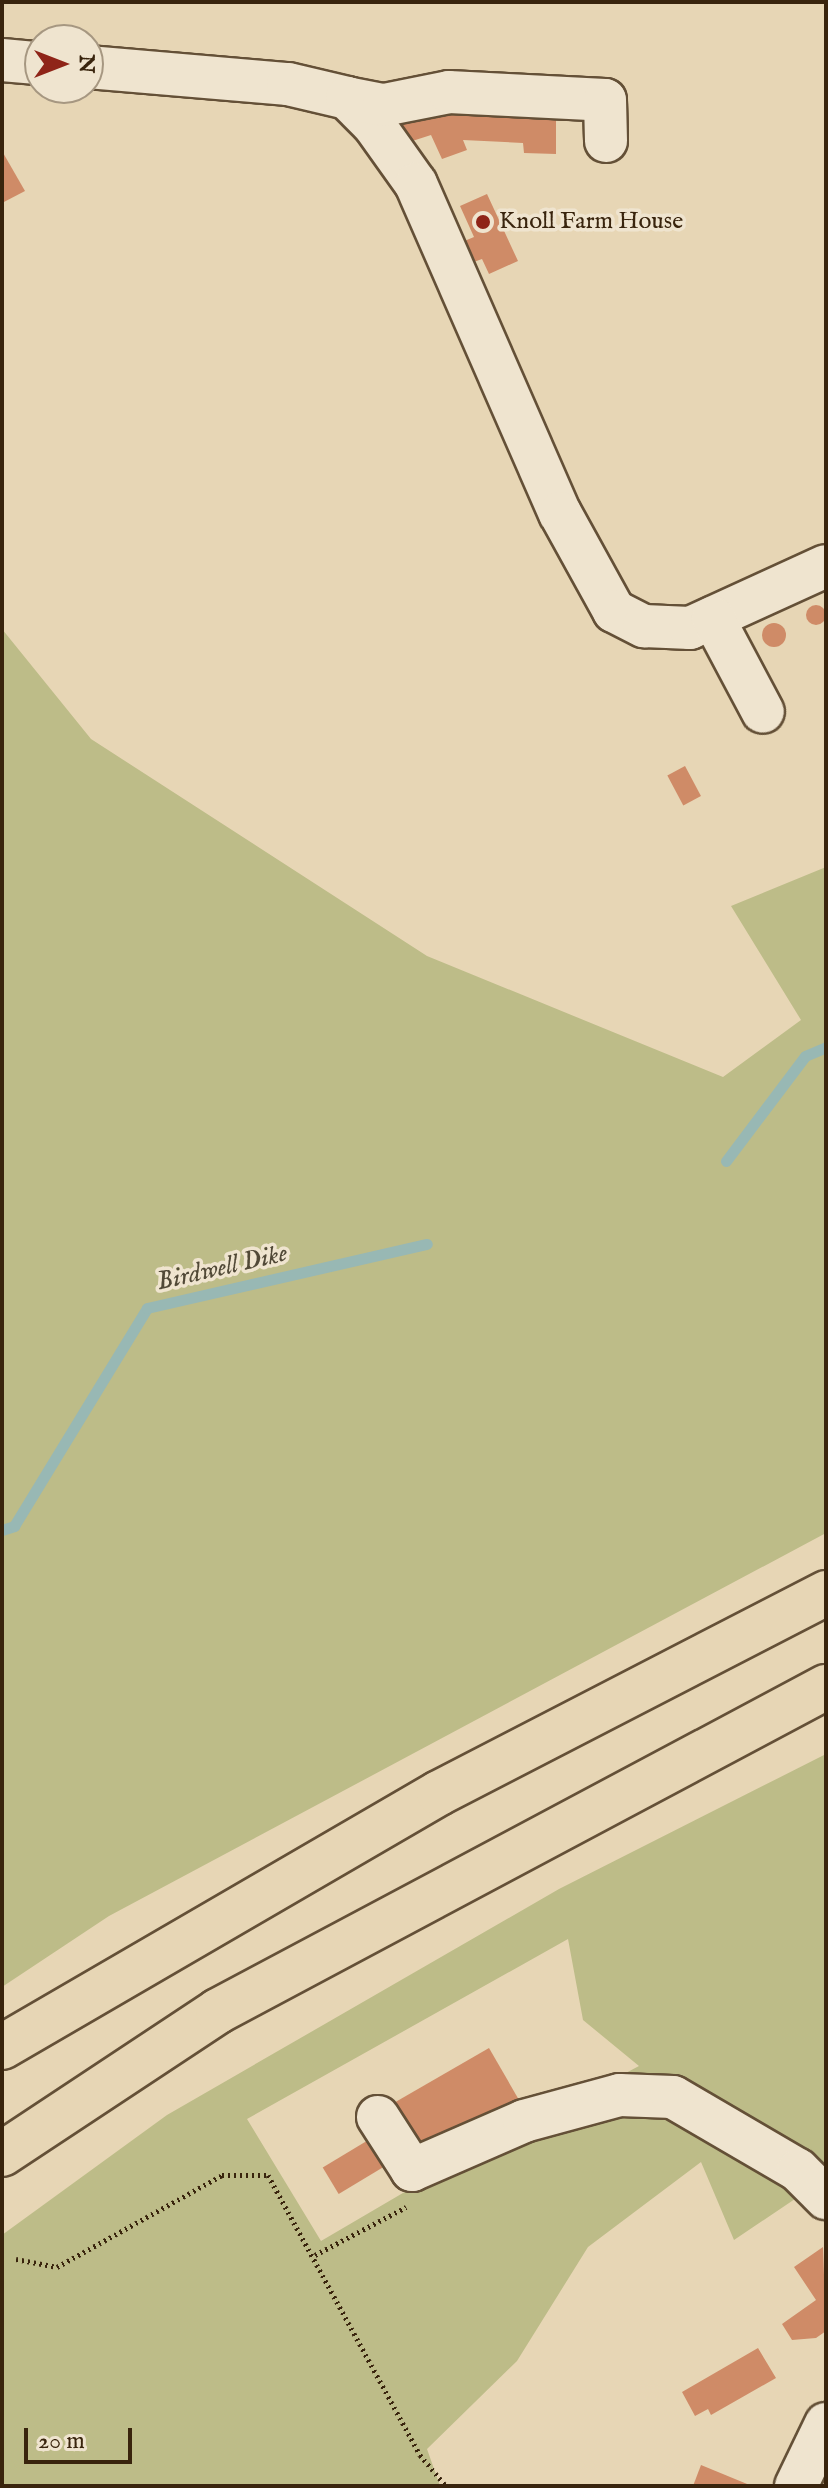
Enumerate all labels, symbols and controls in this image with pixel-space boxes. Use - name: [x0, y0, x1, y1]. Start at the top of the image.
- north arrow: [24, 24, 104, 104]
- text: N: [72, 54, 100, 74]
- place label: Knoll Farm House: [499, 208, 683, 236]
- marker: Knoll Farm House: [474, 213, 492, 231]
- water label: Birdwell Dike: [154, 1238, 290, 1298]
- scale bar: [28, 2412, 136, 2462]
- text: 20 m: [38, 2426, 85, 2457]

